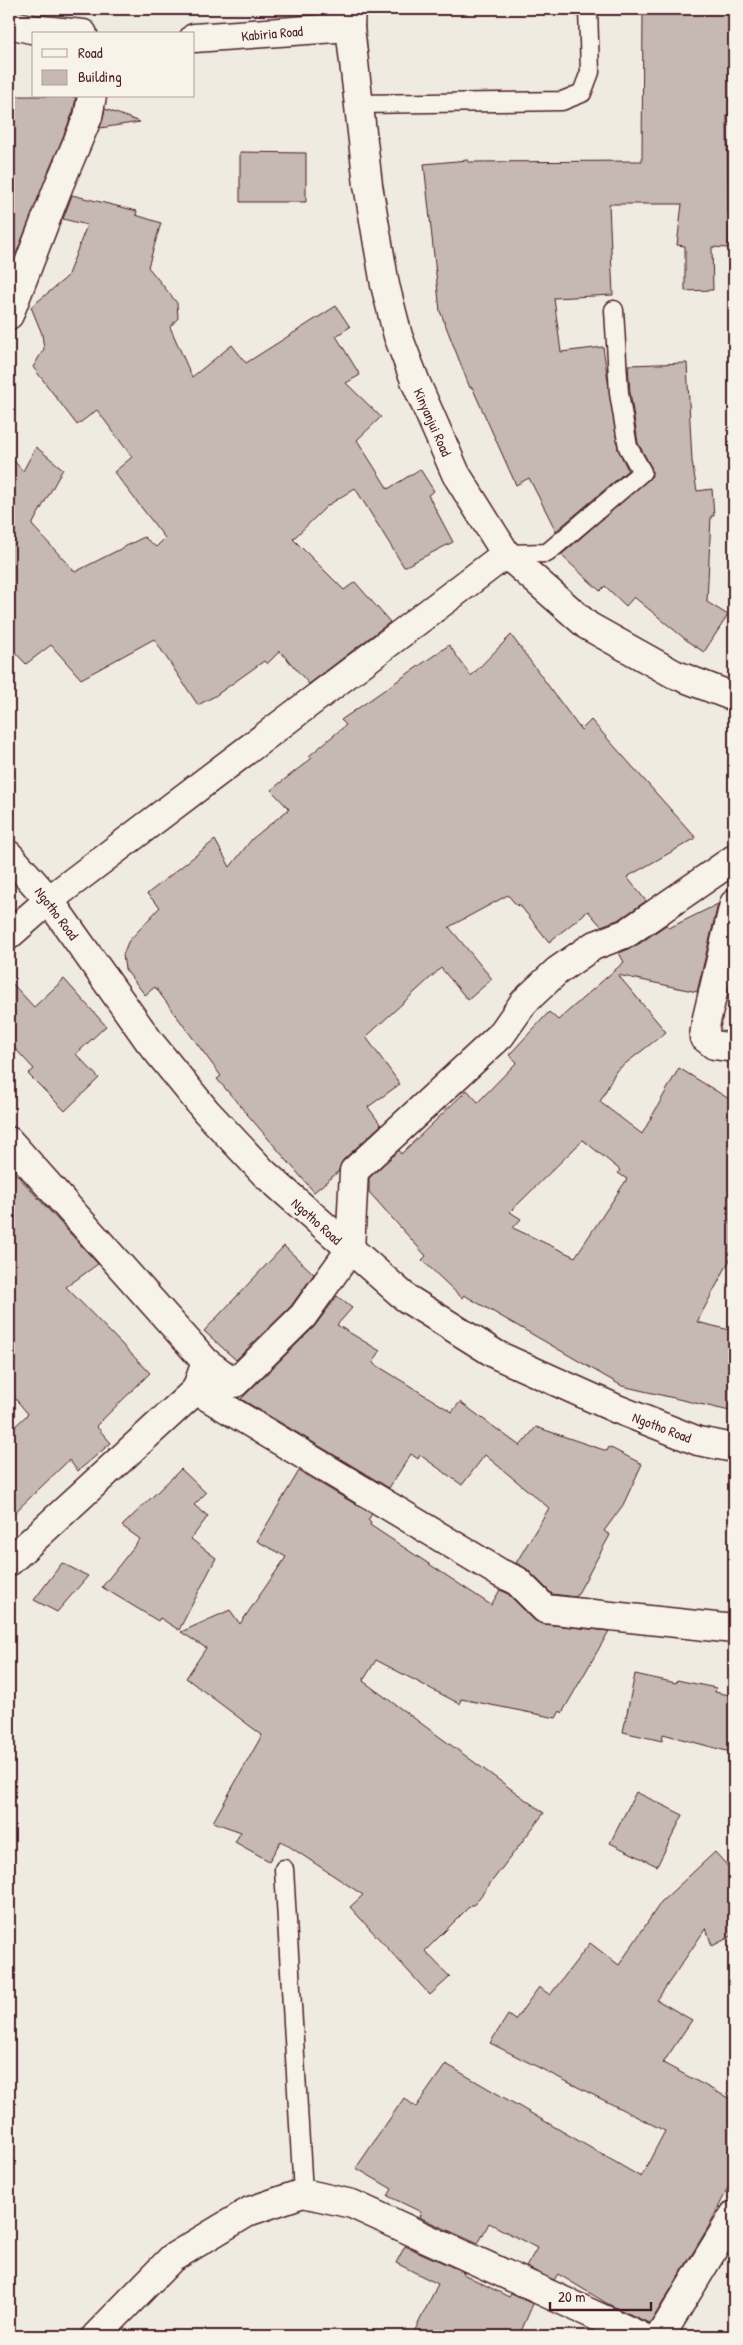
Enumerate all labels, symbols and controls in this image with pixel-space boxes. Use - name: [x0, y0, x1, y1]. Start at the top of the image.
- street label: Kabiria Road: [240, 21, 304, 45]
- legend: [32, 32, 195, 98]
- text: Road: [78, 42, 103, 63]
- text: Building: [78, 66, 122, 87]
- street label: Kinyanjui Road: [409, 385, 457, 460]
- street label: Ngotho Road: [30, 883, 84, 944]
- street label: Ngotho Road: [287, 1193, 347, 1250]
- street label: Ngotho Road: [629, 1407, 695, 1448]
- scale bar: [550, 2280, 652, 2312]
- text: 20 m: [558, 2286, 585, 2307]

